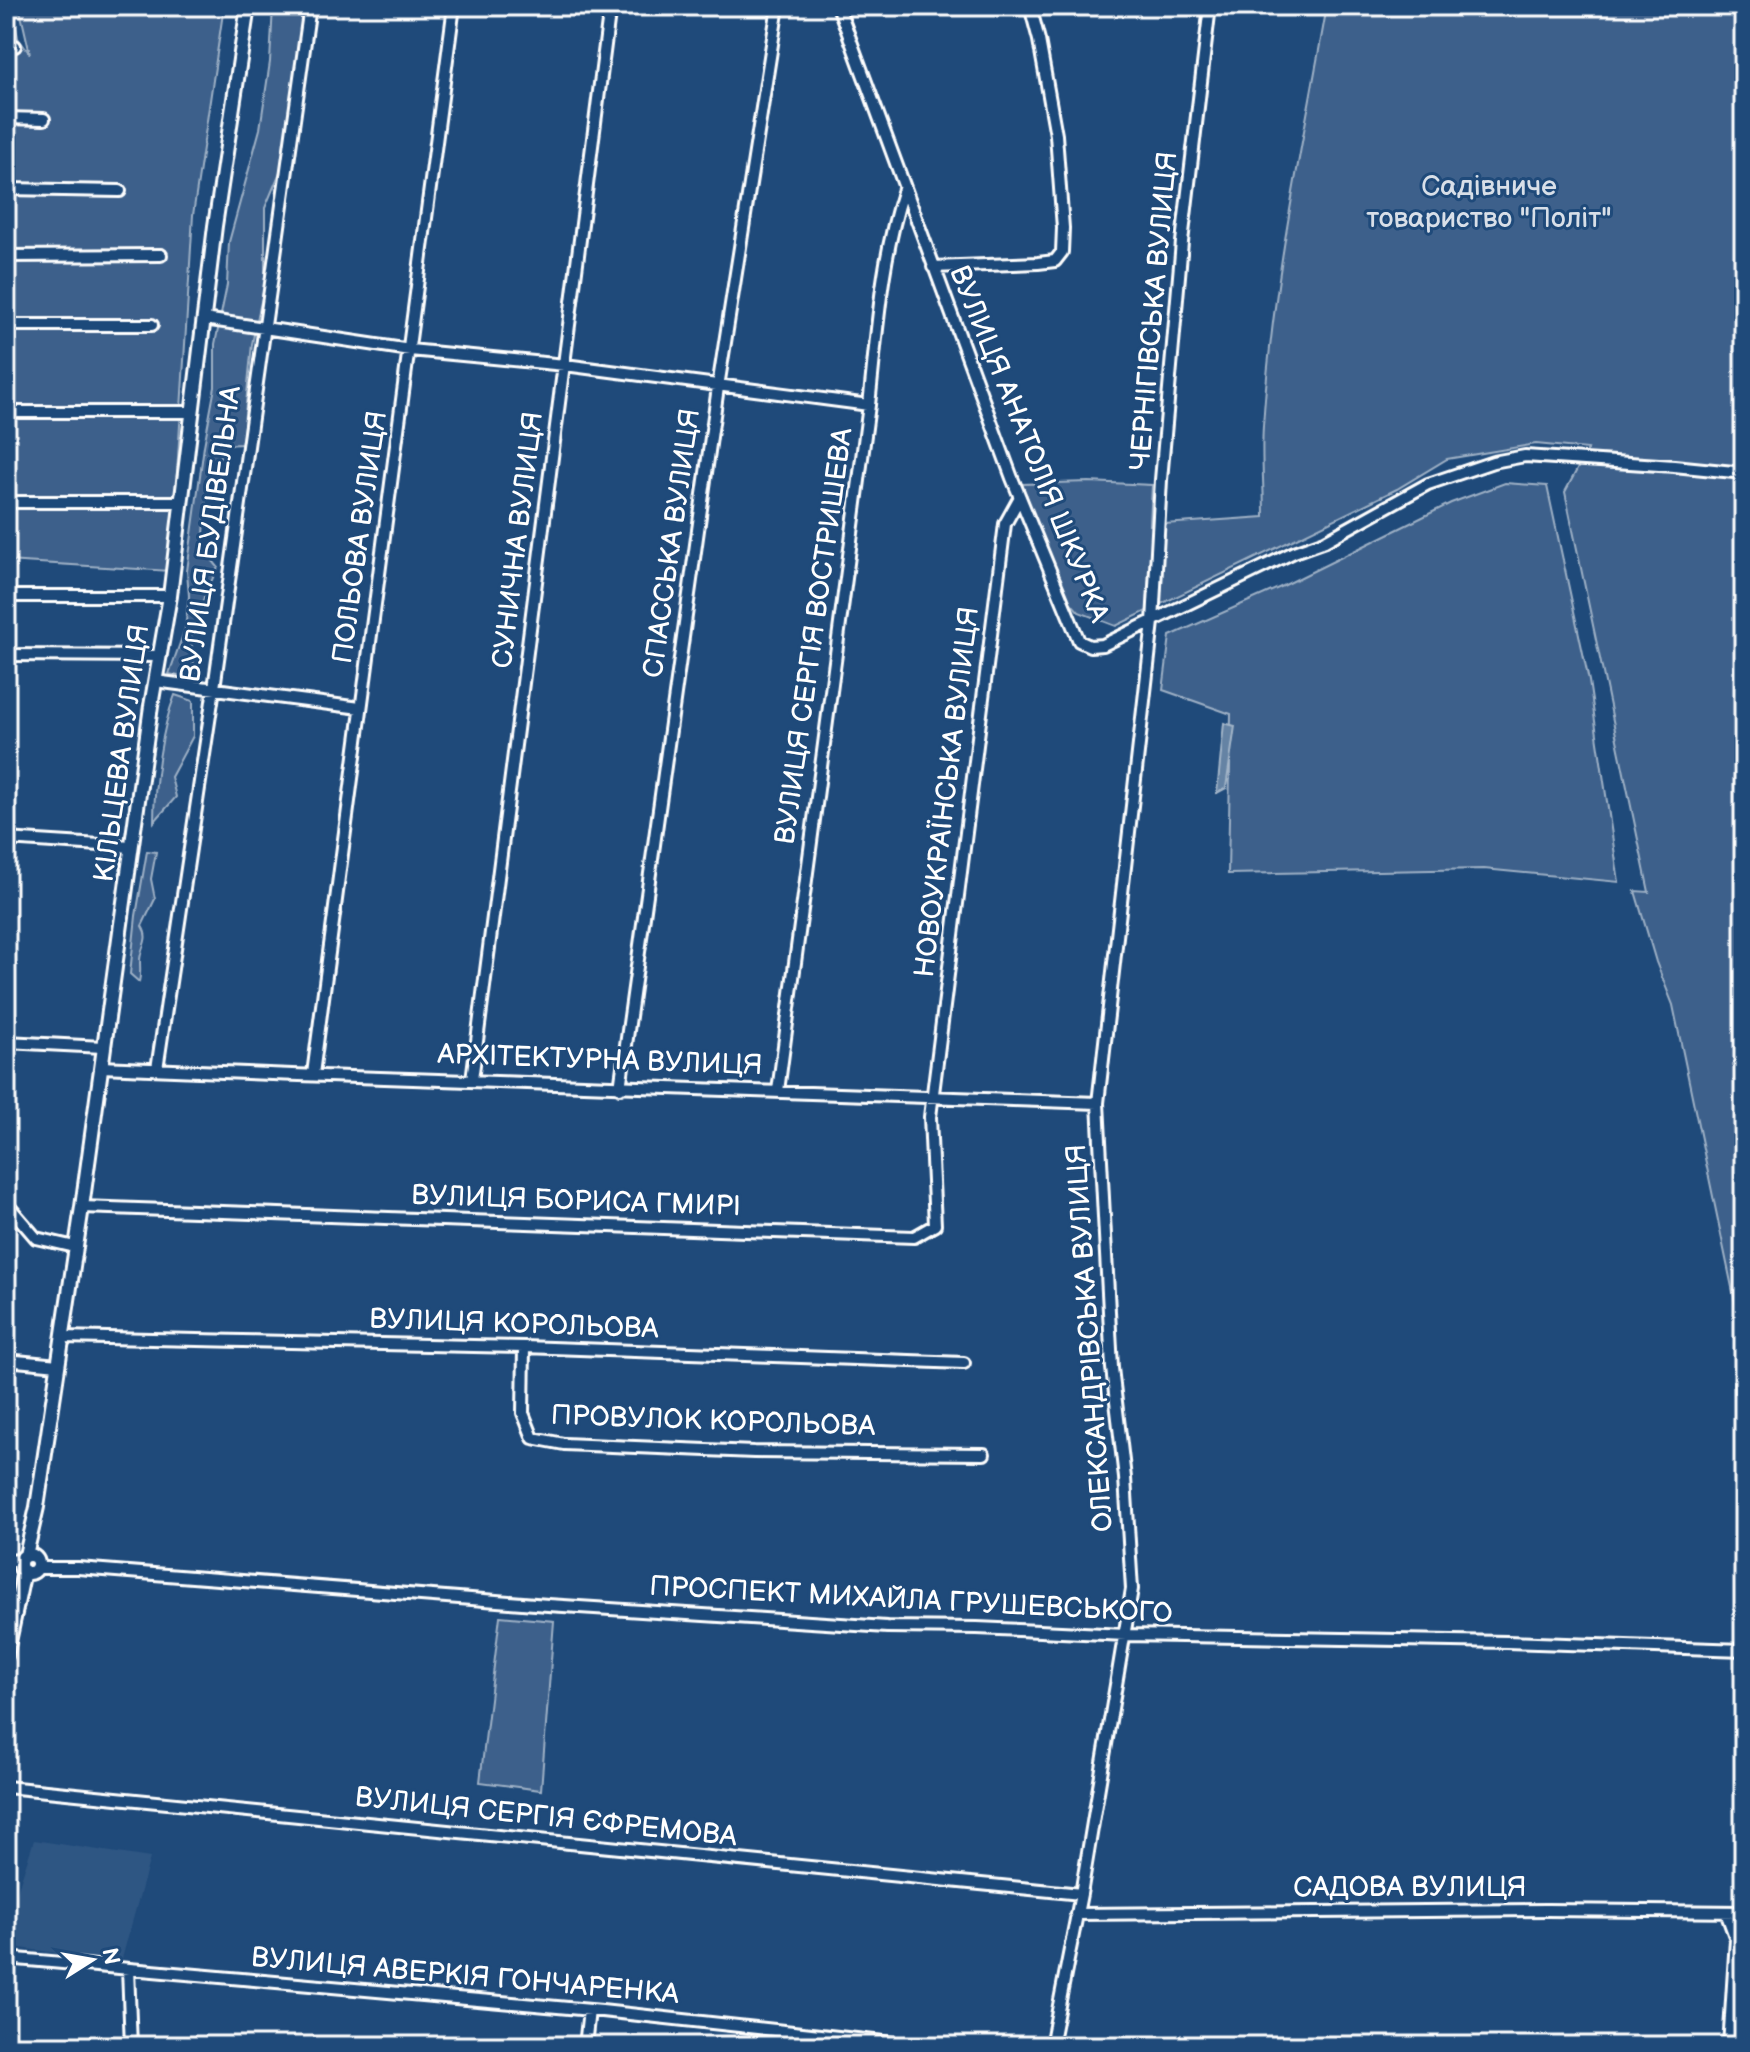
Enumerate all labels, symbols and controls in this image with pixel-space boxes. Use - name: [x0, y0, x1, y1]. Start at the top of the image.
- street label: ЧЕРНІГІВСЬКА ВУЛИЦЯ: [1124, 150, 1184, 472]
- park label: Садівниче товариство "Політ": [1366, 170, 1612, 235]
- street label: ВУЛИЦЯ АНАТОЛІЯ ШКУРКА: [942, 261, 1116, 628]
- street label: ВУЛИЦЯ БУДІВЕЛЬНА: [174, 383, 248, 684]
- street label: СПАССЬКА ВУЛИЦЯ: [637, 406, 707, 680]
- street label: ПОЛЬОВА ВУЛИЦЯ: [326, 408, 394, 666]
- street label: СУНИЧНА ВУЛИЦЯ: [486, 410, 550, 670]
- street label: ВУЛИЦЯ СЕРГІЯ ВОСТРИШЕВА: [768, 425, 860, 846]
- street label: НОВОУКРАЇНСЬКА ВУЛИЦЯ: [908, 605, 986, 979]
- street label: КІЛЬЦЕВА ВУЛИЦЯ: [88, 622, 156, 884]
- street label: АРХІТЕКТУРНА ВУЛИЦЯ: [436, 1038, 763, 1082]
- street label: ОЛЕКСАНДРІВСЬКА ВУЛИЦЯ: [1060, 1143, 1120, 1533]
- street label: ВУЛИЦЯ БОРИСА ГМИРІ: [411, 1179, 741, 1223]
- street label: ВУЛИЦЯ КОРОЛЬОВА: [369, 1302, 660, 1346]
- street label: ПРОВУЛОК КОРОЛЬОВА: [550, 1399, 877, 1443]
- street label: ПРОСПЕКТ МИХАЙЛА ГРУШЕВСЬКОГО: [649, 1570, 1173, 1630]
- street label: ВУЛИЦЯ СЕРГІЯ ЄФРЕМОВА: [353, 1781, 740, 1854]
- street label: САДОВА ВУЛИЦЯ: [1293, 1871, 1527, 1904]
- north arrow: [52, 1920, 132, 2000]
- street label: ВУЛИЦЯ АВЕРКІЯ ГОНЧАРЕНКА: [250, 1941, 681, 2011]
- text: N: [95, 1946, 125, 1967]

